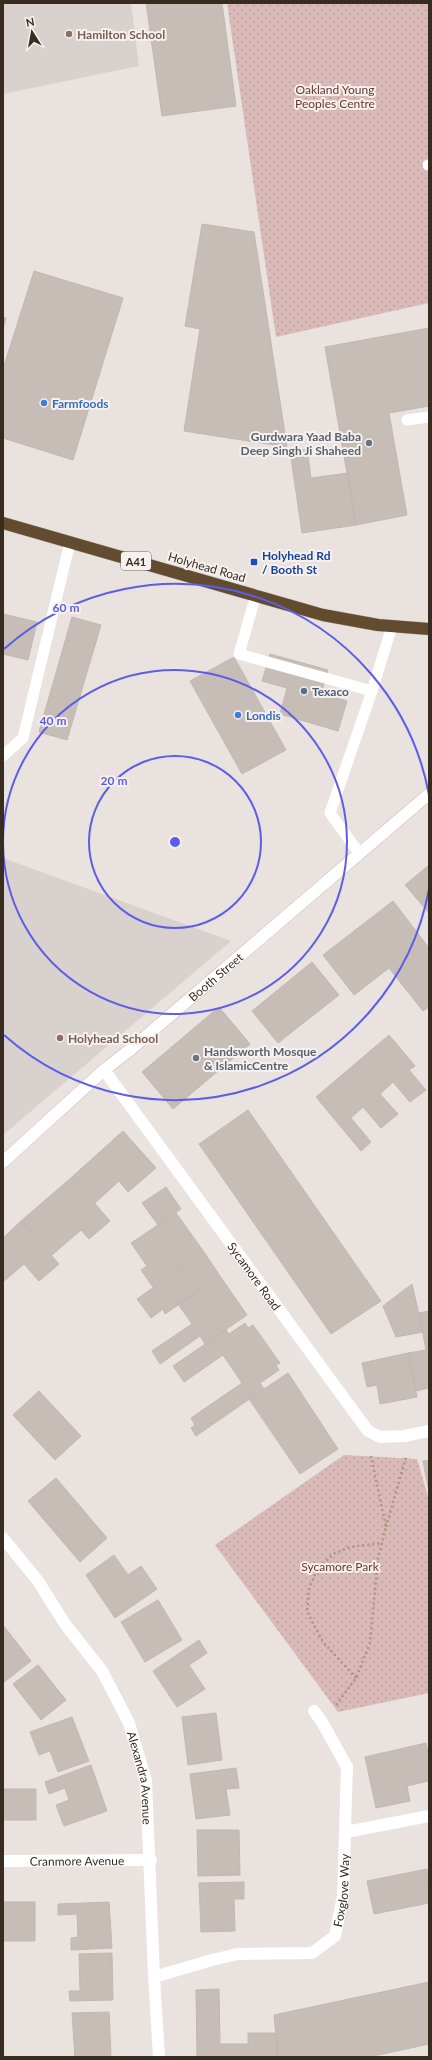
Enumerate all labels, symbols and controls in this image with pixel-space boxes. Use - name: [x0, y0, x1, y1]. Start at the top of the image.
- north arrow: [12, 12, 52, 52]
- text: N: [25, 15, 35, 29]
- place label: Hamilton School: [77, 27, 165, 42]
- marker: Hamilton School: [64, 29, 74, 39]
- park label: Oakland Young Peoples Centre: [295, 82, 375, 111]
- place label: Farmfoods: [52, 396, 109, 411]
- marker: Farmfoods: [39, 398, 49, 408]
- place label: Gurdwara Yaad Baba Deep Singh Ji Shaheed: [241, 429, 361, 458]
- marker: Gurdwara Yaad Baba Deep Singh Ji Shaheed: [364, 438, 374, 448]
- place label: Holyhead Rd / Booth St: [262, 548, 331, 577]
- street label: Holyhead Road: [166, 549, 248, 585]
- road number: A41: [121, 552, 151, 570]
- marker: Holyhead Rd / Booth St: [249, 557, 259, 567]
- text: 60 m: [53, 600, 79, 615]
- place label: Texaco: [312, 684, 349, 699]
- marker: Texaco: [299, 686, 309, 696]
- place label: Londis: [246, 708, 281, 723]
- marker: Londis: [233, 710, 243, 720]
- text: 40 m: [40, 713, 66, 728]
- text: 20 m: [101, 773, 127, 788]
- centre of rings: [168, 835, 182, 849]
- street label: Booth Street: [185, 949, 246, 1004]
- place label: Holyhead School: [68, 1031, 158, 1046]
- marker: Holyhead School: [55, 1033, 65, 1043]
- place label: Handsworth Mosque & IslamicCentre: [204, 1044, 317, 1073]
- marker: Handsworth Mosque & IslamicCentre: [191, 1053, 201, 1063]
- street label: Sycamore Road: [225, 1239, 284, 1313]
- park label: Sycamore Park: [301, 1559, 380, 1574]
- street label: Alexandra Avenue: [124, 1729, 155, 1825]
- street label: Cranmore Avenue: [30, 1853, 124, 1868]
- street label: Foxglove Way: [330, 1853, 352, 1928]

